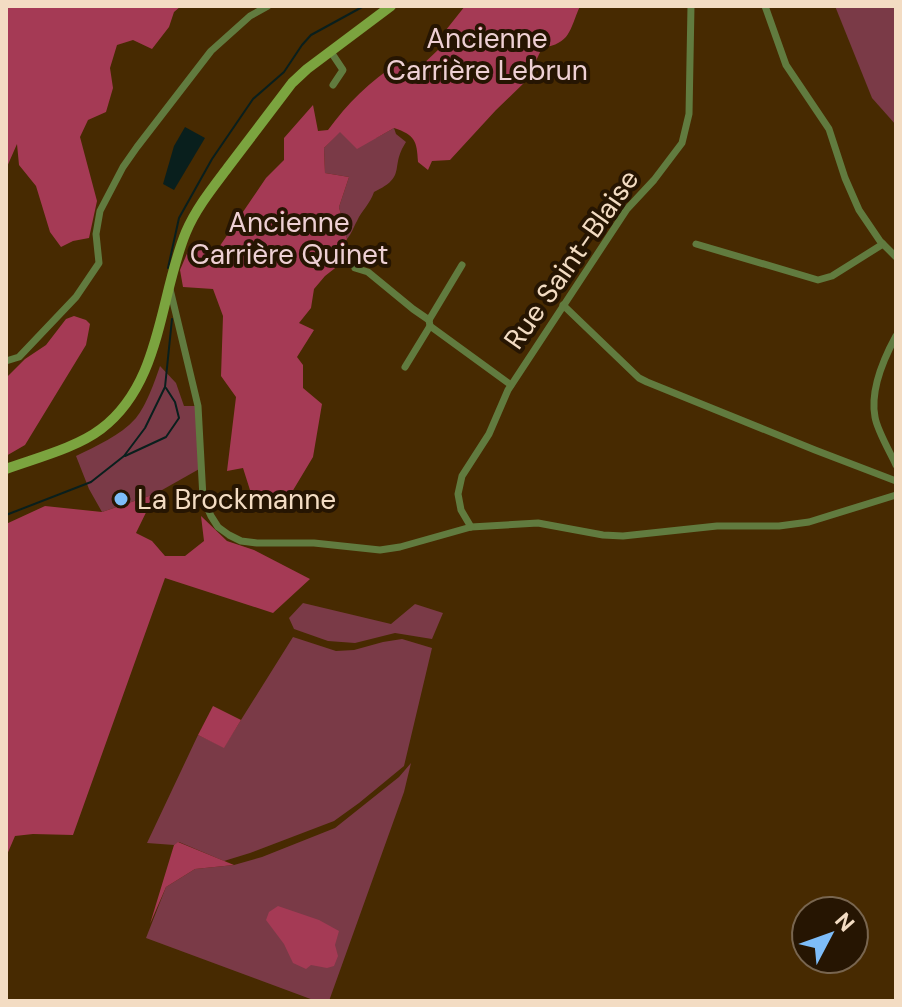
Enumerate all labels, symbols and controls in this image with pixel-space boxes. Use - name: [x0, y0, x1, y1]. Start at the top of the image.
- park label: Ancienne Carrière Lebrun: [386, 20, 588, 89]
- street label: Rue Saint-Blaise: [496, 162, 647, 357]
- park label: Ancienne Carrière Quinet: [190, 204, 388, 273]
- place label: La Brockmanne: [137, 481, 336, 518]
- marker: La Brockmanne: [112, 490, 130, 508]
- north arrow: [790, 895, 870, 975]
- text: N: [829, 907, 861, 938]

